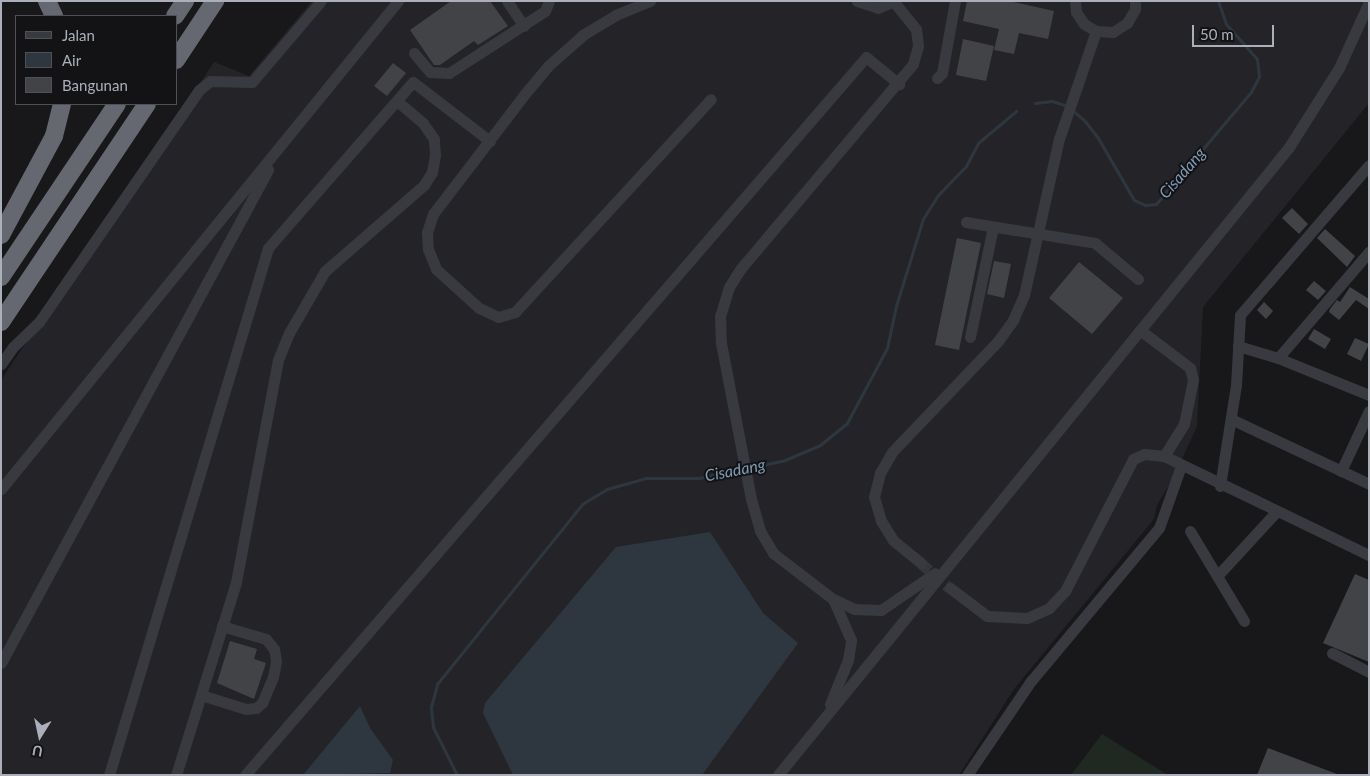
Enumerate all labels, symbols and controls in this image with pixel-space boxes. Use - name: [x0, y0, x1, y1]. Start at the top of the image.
- legend: [15, 15, 178, 105]
- scale bar: [1195, 15, 1278, 47]
- text: 50 m: [1200, 25, 1234, 43]
- text: Jalan: [62, 26, 95, 44]
- text: Air: [62, 51, 81, 69]
- text: Bangunan: [62, 76, 128, 94]
- water label: Cisadang: [1155, 144, 1209, 202]
- water label: Cisadang: [703, 455, 767, 485]
- north arrow: [15, 711, 65, 761]
- text: U: [31, 742, 44, 761]

